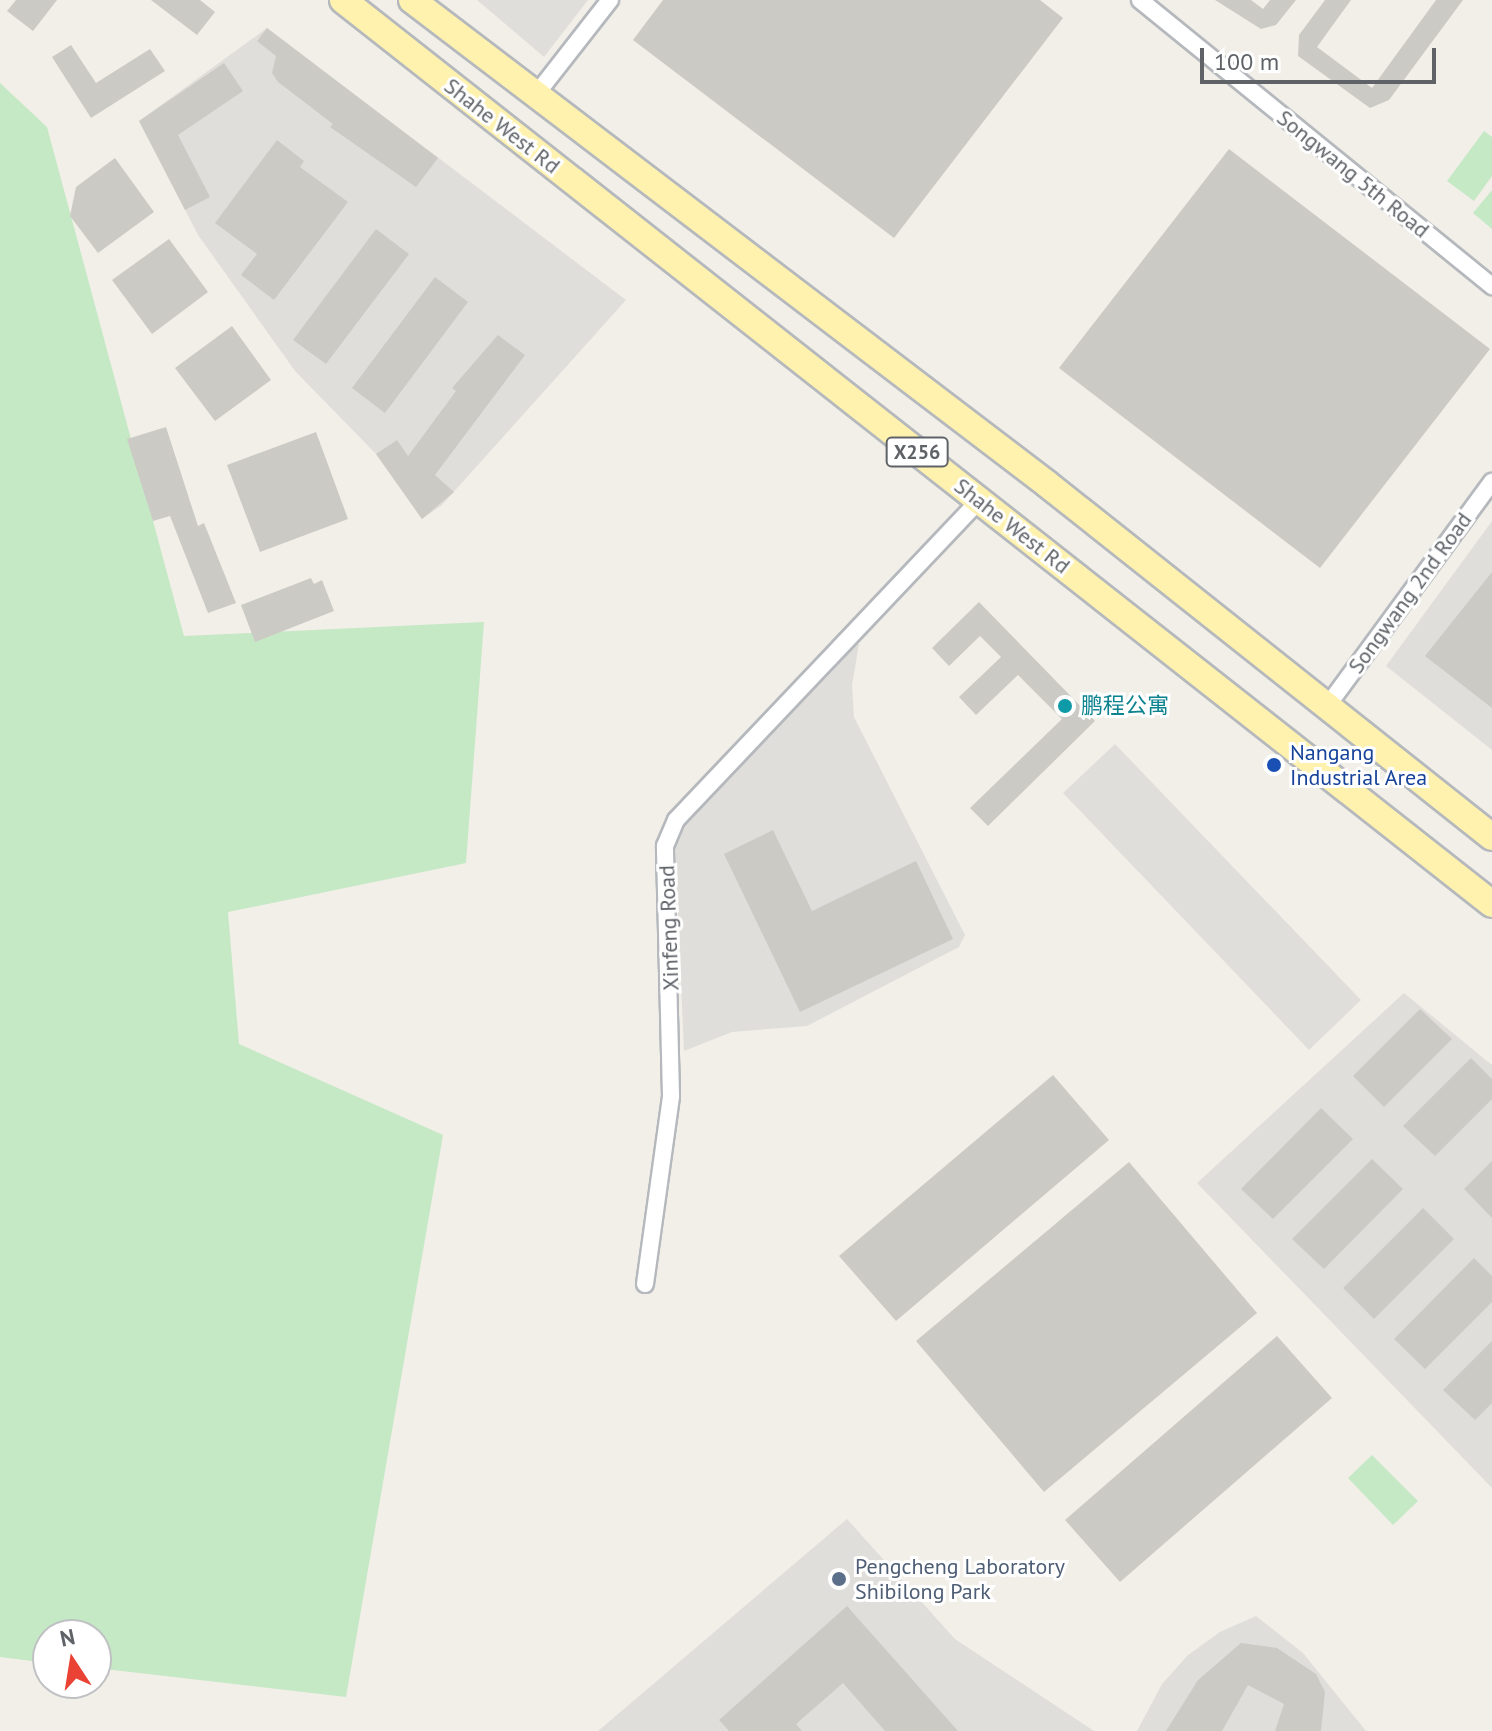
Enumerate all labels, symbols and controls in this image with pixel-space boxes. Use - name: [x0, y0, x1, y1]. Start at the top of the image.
- scale bar: [1204, 32, 1440, 82]
- text: 100 m: [1214, 46, 1279, 77]
- street label: Shahe West Rd: [439, 73, 565, 179]
- street label: Songwang 5th Road: [1272, 105, 1434, 243]
- road number: X256: [885, 436, 949, 468]
- street label: Shahe West Rd: [949, 473, 1075, 579]
- street label: Songwang 2nd Road: [1343, 507, 1477, 679]
- place label: 鹏程公寓: [1081, 693, 1169, 719]
- marker: 鹏程公寓: [1056, 697, 1074, 715]
- place label: Nangang Industrial Area: [1290, 739, 1428, 790]
- marker: Nangang Industrial Area: [1265, 756, 1283, 774]
- street label: Xinfeng Road: [654, 865, 684, 991]
- place label: Pengcheng Laboratory Shibilong Park: [855, 1553, 1065, 1604]
- marker: Pengcheng Laboratory Shibilong Park: [830, 1570, 848, 1588]
- north arrow: [32, 1619, 112, 1699]
- text: N: [57, 1622, 77, 1653]

